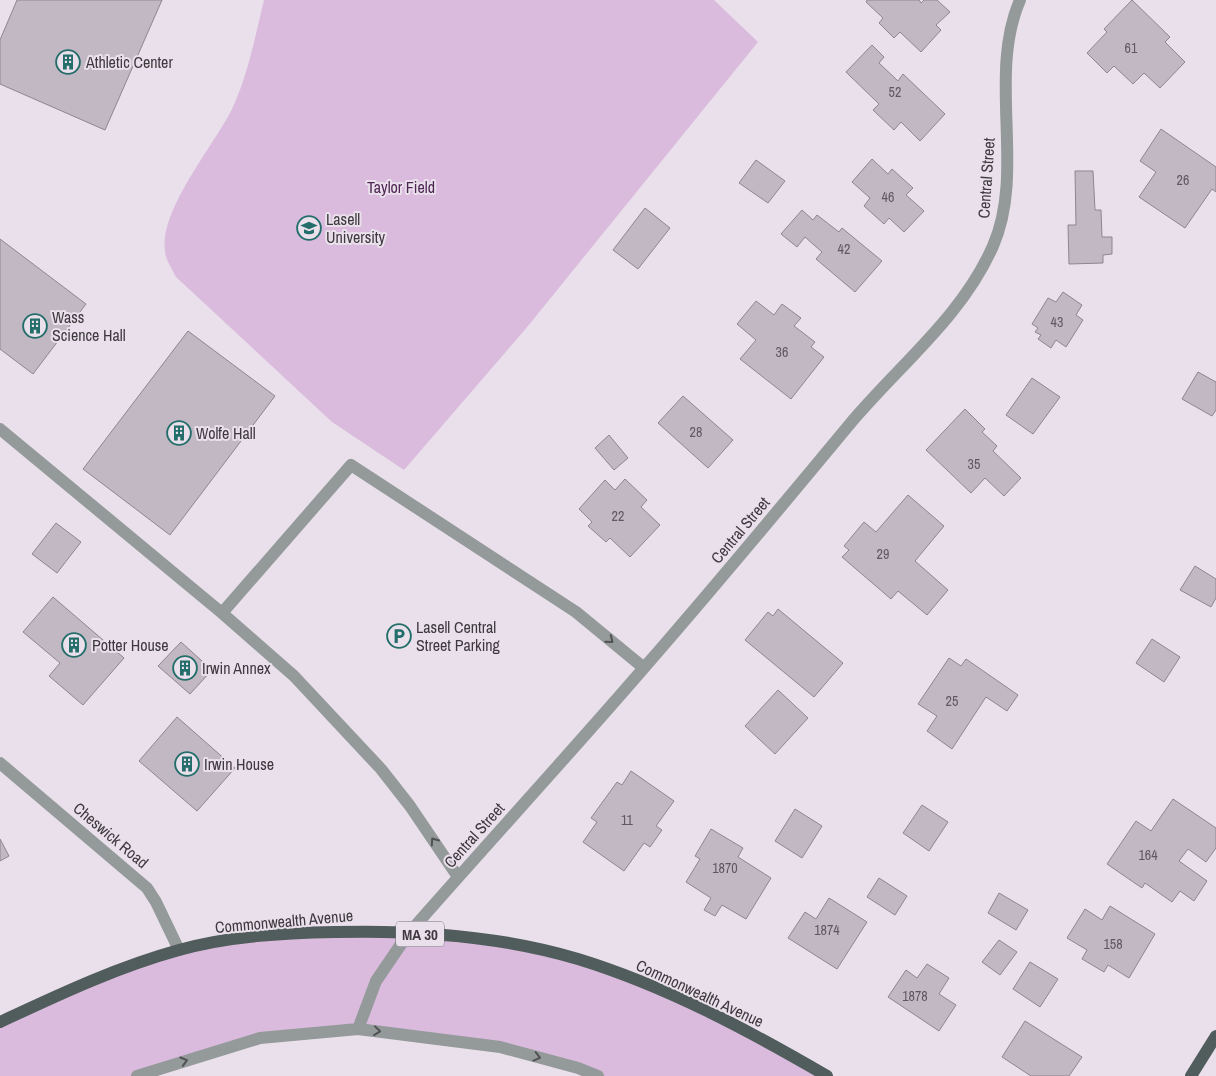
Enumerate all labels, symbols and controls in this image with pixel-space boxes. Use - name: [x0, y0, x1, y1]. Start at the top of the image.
- house number: 61: [1125, 39, 1138, 57]
- building icon: Athletic Center: [55, 49, 81, 75]
- place label: Athletic Center: [85, 51, 173, 73]
- house number: 52: [889, 83, 901, 101]
- street label: Central Street: [972, 137, 1000, 219]
- house number: 26: [1177, 171, 1189, 189]
- park label: Taylor Field: [367, 176, 435, 198]
- house number: 46: [882, 188, 894, 206]
- place label: Lasell University: [326, 208, 385, 248]
- school or university icon: Lasell University: [296, 215, 322, 241]
- house number: 42: [838, 240, 850, 258]
- place label: Wass Science Hall: [52, 306, 126, 346]
- building icon: Wass Science Hall: [22, 313, 48, 339]
- house number: 43: [1051, 313, 1063, 331]
- house number: 36: [776, 343, 788, 361]
- building icon: Wolfe Hall: [166, 420, 192, 446]
- place label: Wolfe Hall: [196, 422, 256, 444]
- house number: 28: [690, 423, 702, 441]
- house number: 35: [968, 455, 980, 473]
- street label: Central Street: [706, 492, 775, 568]
- house number: 22: [612, 507, 624, 525]
- house number: 29: [877, 545, 889, 563]
- place label: Lasell Central Street Parking: [416, 616, 501, 656]
- parking icon: Lasell Central Street Parking: [386, 623, 412, 649]
- building icon: Potter House: [61, 632, 87, 658]
- place label: Potter House: [92, 634, 169, 656]
- one-way arrow: [604, 634, 613, 642]
- building icon: Irwin Annex: [172, 655, 198, 681]
- place label: Irwin Annex: [202, 657, 271, 679]
- house number: 25: [946, 692, 958, 710]
- building icon: Irwin House: [174, 751, 200, 777]
- place label: Irwin House: [204, 753, 274, 775]
- street label: Cheswick Road: [69, 797, 153, 873]
- street label: Central Street: [439, 797, 509, 872]
- house number: 11: [621, 811, 634, 829]
- one-way arrow: [431, 838, 440, 847]
- house number: 164: [1138, 846, 1158, 864]
- house number: 1870: [712, 859, 738, 877]
- street label: Commonwealth Avenue: [214, 904, 354, 938]
- house number: 1874: [814, 921, 840, 939]
- road number: MA 30: [396, 922, 444, 946]
- house number: 158: [1103, 935, 1123, 953]
- street label: Commonwealth Avenue: [633, 954, 767, 1032]
- house number: 1878: [902, 987, 928, 1005]
- one-way arrow: [374, 1025, 382, 1036]
- one-way arrow: [533, 1051, 542, 1062]
- one-way arrow: [179, 1056, 187, 1066]

